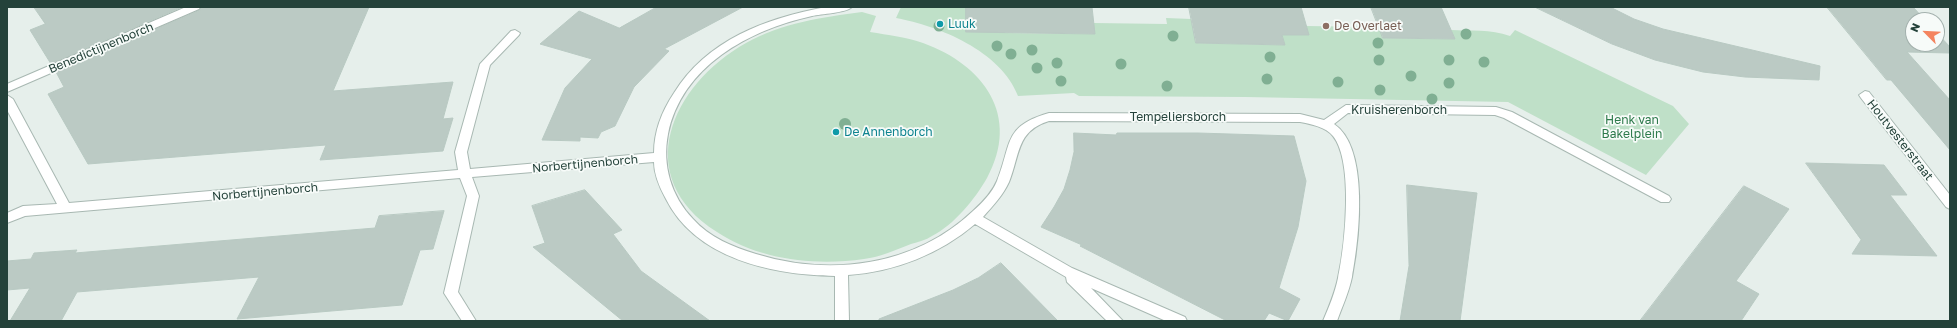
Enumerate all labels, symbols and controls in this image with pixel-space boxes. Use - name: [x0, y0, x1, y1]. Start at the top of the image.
- north arrow: [1905, 12, 1945, 52]
- place label: Luuk: [948, 17, 976, 31]
- street label: Benedictijnenborch: [46, 19, 156, 77]
- marker: Luuk: [935, 19, 945, 29]
- place label: De Overlaet: [1334, 19, 1402, 33]
- marker: De Overlaet: [1321, 21, 1331, 31]
- text: N: [1907, 21, 1922, 34]
- street label: Houtvesterstraat: [1864, 97, 1936, 183]
- street label: Kruisherenborch: [1351, 103, 1447, 117]
- street label: Tempeliersborch: [1130, 110, 1226, 124]
- park label: Henk van Bakelplein: [1602, 113, 1662, 141]
- place label: De Annenborch: [844, 125, 933, 139]
- marker: De Annenborch: [831, 127, 841, 137]
- street label: Norbertijnenborch: [531, 152, 639, 176]
- street label: Norbertijnenborch: [211, 180, 319, 204]

